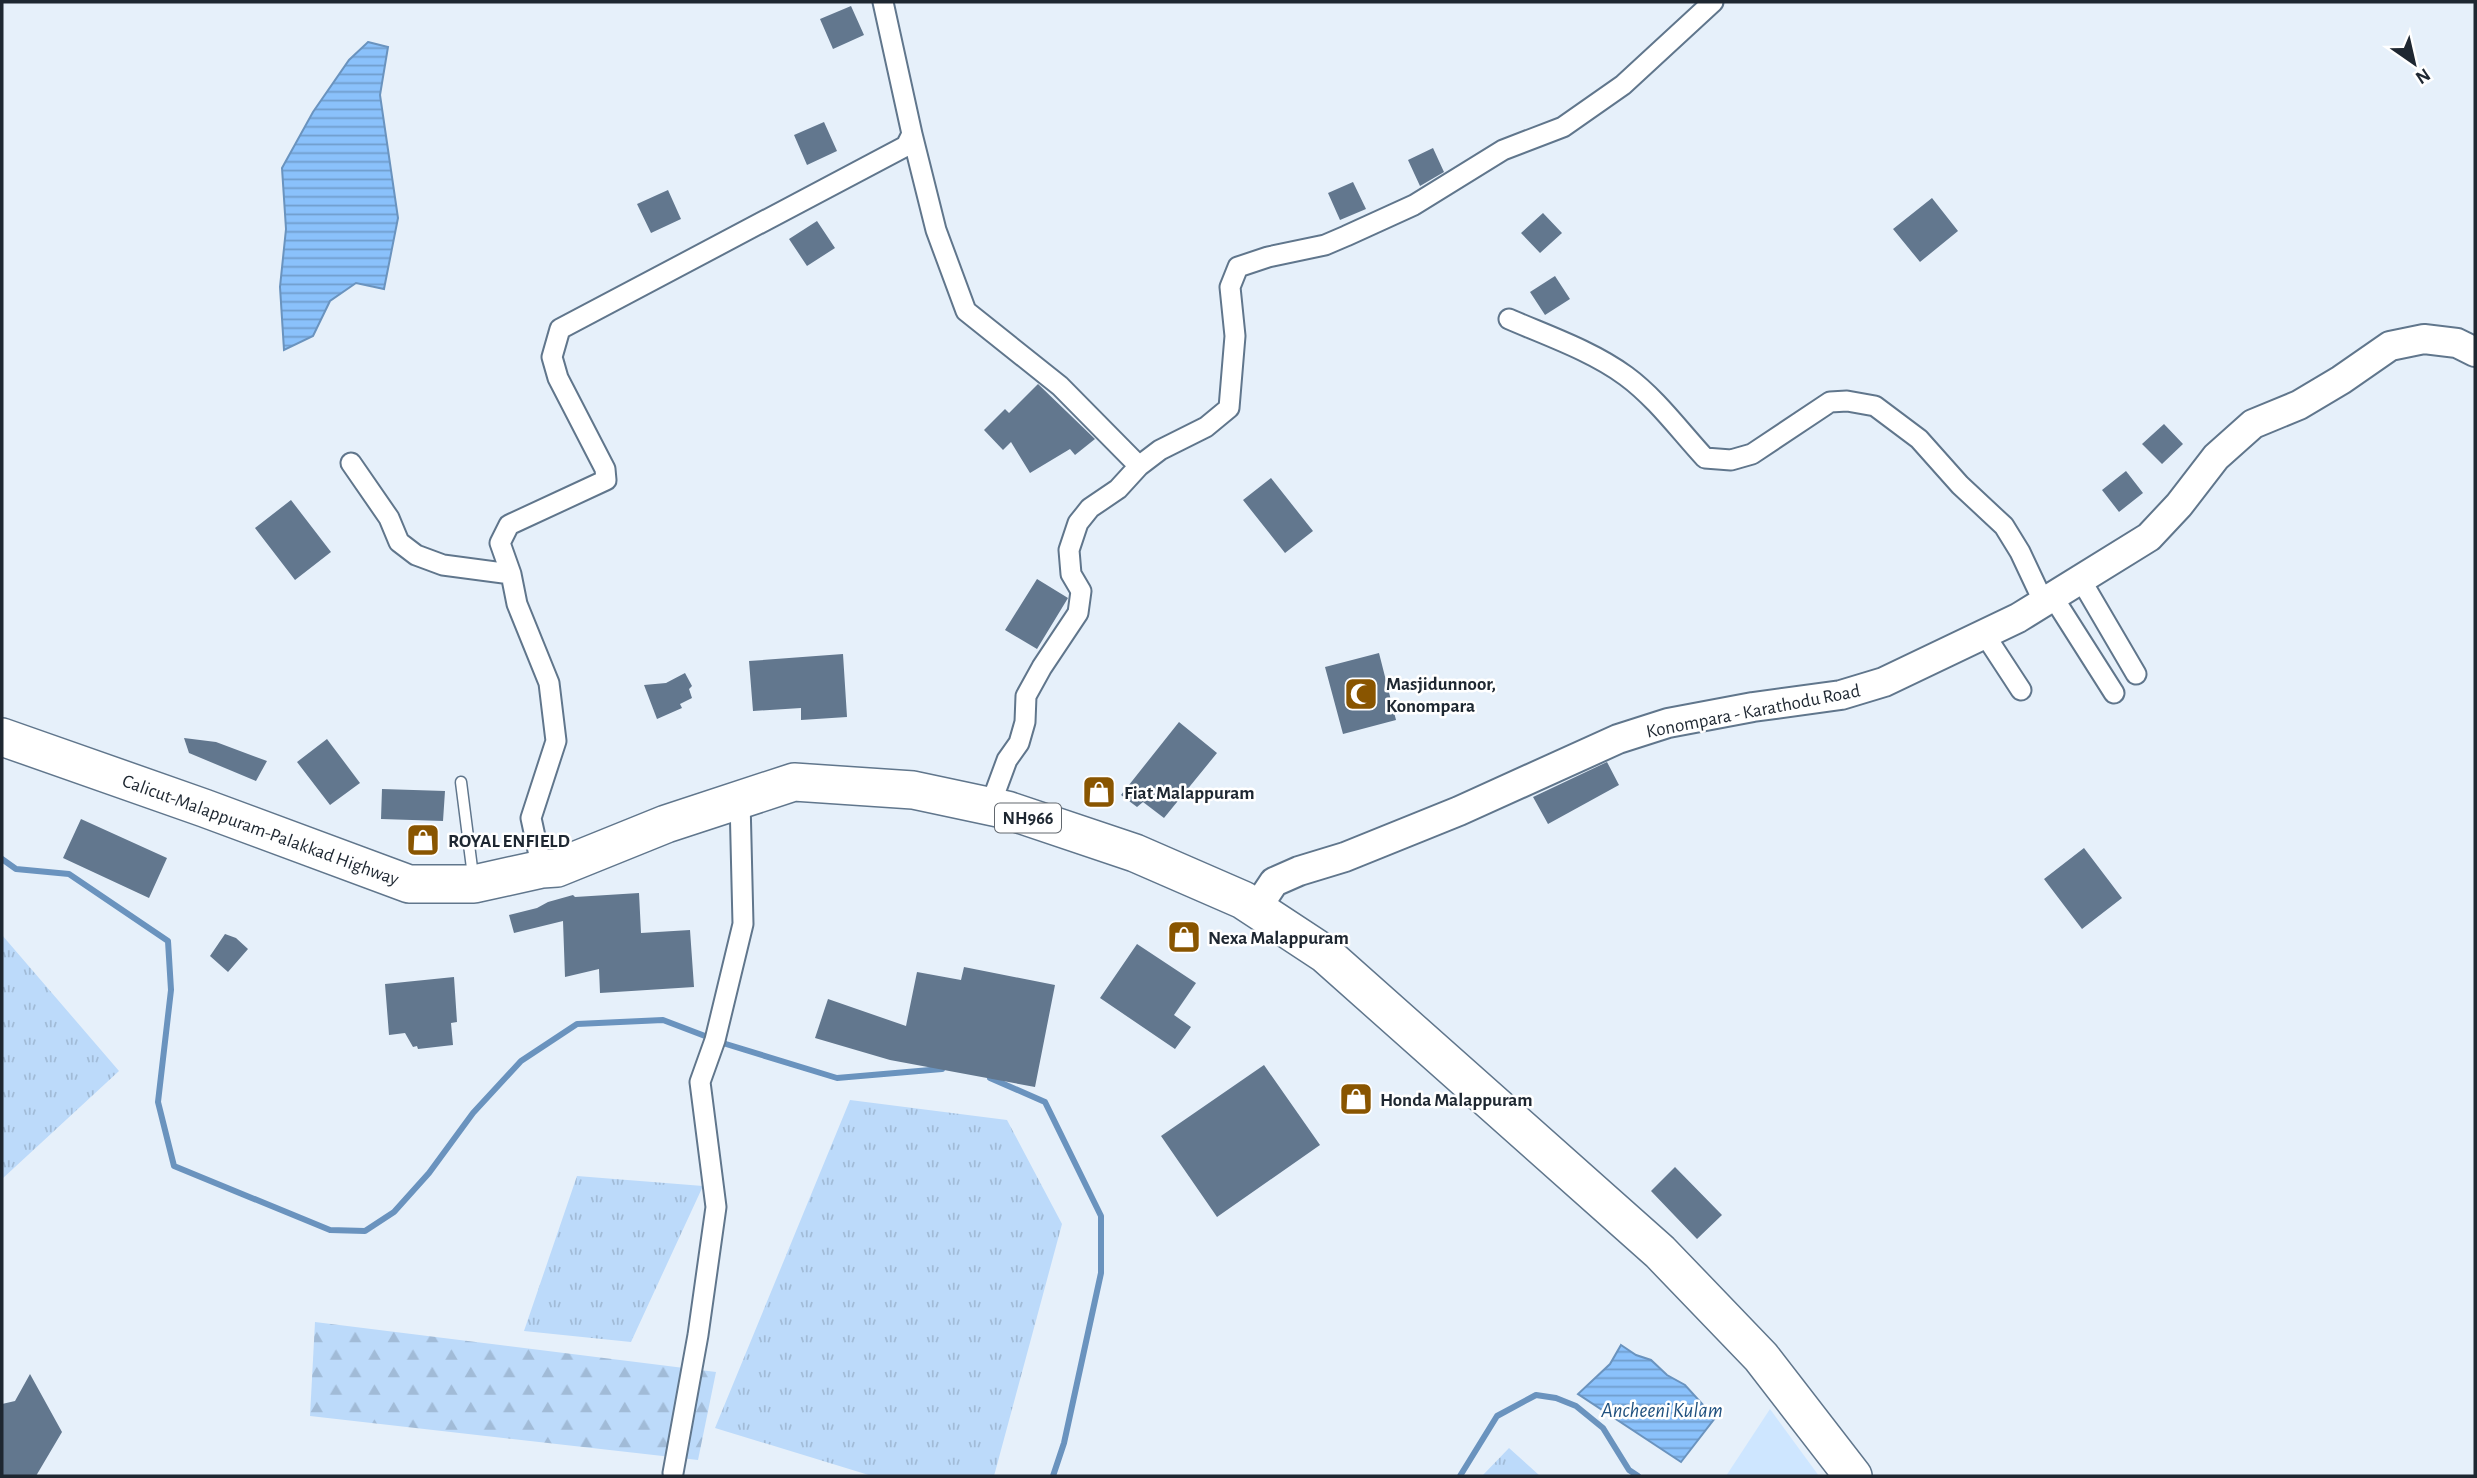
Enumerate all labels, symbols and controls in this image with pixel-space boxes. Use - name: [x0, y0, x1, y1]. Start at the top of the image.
- north arrow: [2379, 28, 2449, 98]
- text: N: [2412, 64, 2433, 87]
- mosque icon: Masjidunnoor, Konompara: [1342, 675, 1380, 713]
- place label: Masjidunnoor, Konompara: [1386, 675, 1496, 716]
- street label: Konompara - Karathodu Road: [1645, 681, 1862, 742]
- street label: Calicut-Malappuram-Palakkad Highway: [120, 771, 401, 889]
- shop icon: Fiat Malappuram: [1080, 773, 1118, 811]
- place label: Fiat Malappuram: [1124, 784, 1255, 803]
- road number: NH966: [995, 804, 1061, 832]
- shop icon: ROYAL ENFIELD: [404, 821, 442, 859]
- place label: ROYAL ENFIELD: [448, 832, 570, 851]
- shop icon: Nexa Malappuram: [1165, 918, 1203, 956]
- place label: Nexa Malappuram: [1208, 929, 1349, 948]
- shop icon: Honda Malappuram: [1337, 1080, 1375, 1118]
- place label: Honda Malappuram: [1380, 1091, 1533, 1110]
- water label: Ancheeni Kulam: [1600, 1400, 1723, 1421]

